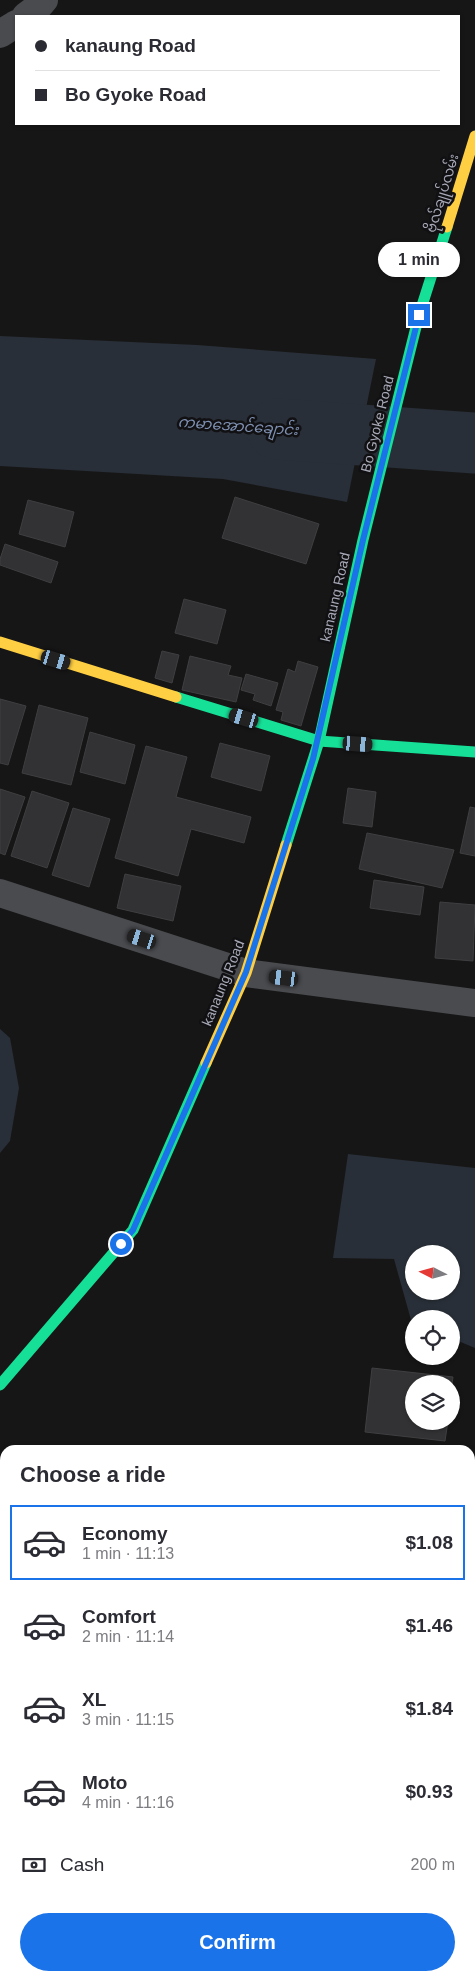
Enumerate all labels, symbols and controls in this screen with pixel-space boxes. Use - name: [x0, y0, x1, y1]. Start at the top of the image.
- text: kanaung Road: [65, 35, 196, 56]
- text: Bo Gyoke Road: [65, 84, 206, 105]
- street label: ဗိုလ်ချုပ်လမ်း: [421, 151, 465, 235]
- callout: 1 min: [378, 242, 460, 278]
- text: 1 min: [398, 251, 440, 268]
- route end: [408, 304, 430, 326]
- street label: Bo Gyoke Road: [357, 374, 397, 474]
- water label: ကမာအောင်ချောင်း: [177, 411, 300, 442]
- street label: kanaung Road: [317, 551, 353, 643]
- car: [39, 648, 72, 672]
- car: [227, 706, 260, 730]
- car: [342, 735, 373, 753]
- car: [125, 927, 158, 951]
- street label: kanaung Road: [199, 938, 247, 1028]
- car: [268, 969, 299, 987]
- route start: [110, 1233, 132, 1255]
- north arrow: [405, 1245, 460, 1300]
- map controls: [405, 1245, 460, 1430]
- button: locate: [405, 1310, 460, 1365]
- button: layers: [405, 1375, 460, 1430]
- text: Choose a ride: [20, 1462, 165, 1487]
- icon: car: [22, 1520, 67, 1565]
- text: Economy: [82, 1523, 168, 1544]
- text: $1.08: [405, 1532, 453, 1553]
- text: 1 min · 11:13: [82, 1545, 174, 1562]
- icon: car: [22, 1603, 67, 1648]
- text: Comfort: [82, 1606, 156, 1627]
- text: $1.46: [405, 1615, 453, 1636]
- text: 2 min · 11:14: [82, 1628, 174, 1645]
- icon: car: [22, 1686, 67, 1731]
- text: XL: [82, 1689, 106, 1710]
- text: $1.84: [405, 1698, 453, 1719]
- text: 3 min · 11:15: [82, 1711, 174, 1728]
- icon: car: [22, 1769, 67, 1814]
- text: Moto: [82, 1772, 127, 1793]
- text: $0.93: [405, 1781, 453, 1802]
- text: 4 min · 11:16: [82, 1794, 174, 1811]
- icon: cash: [20, 1851, 48, 1879]
- text: Cash: [60, 1854, 104, 1875]
- text: 200 m: [411, 1856, 455, 1873]
- button: Confirm: [20, 1913, 455, 1971]

